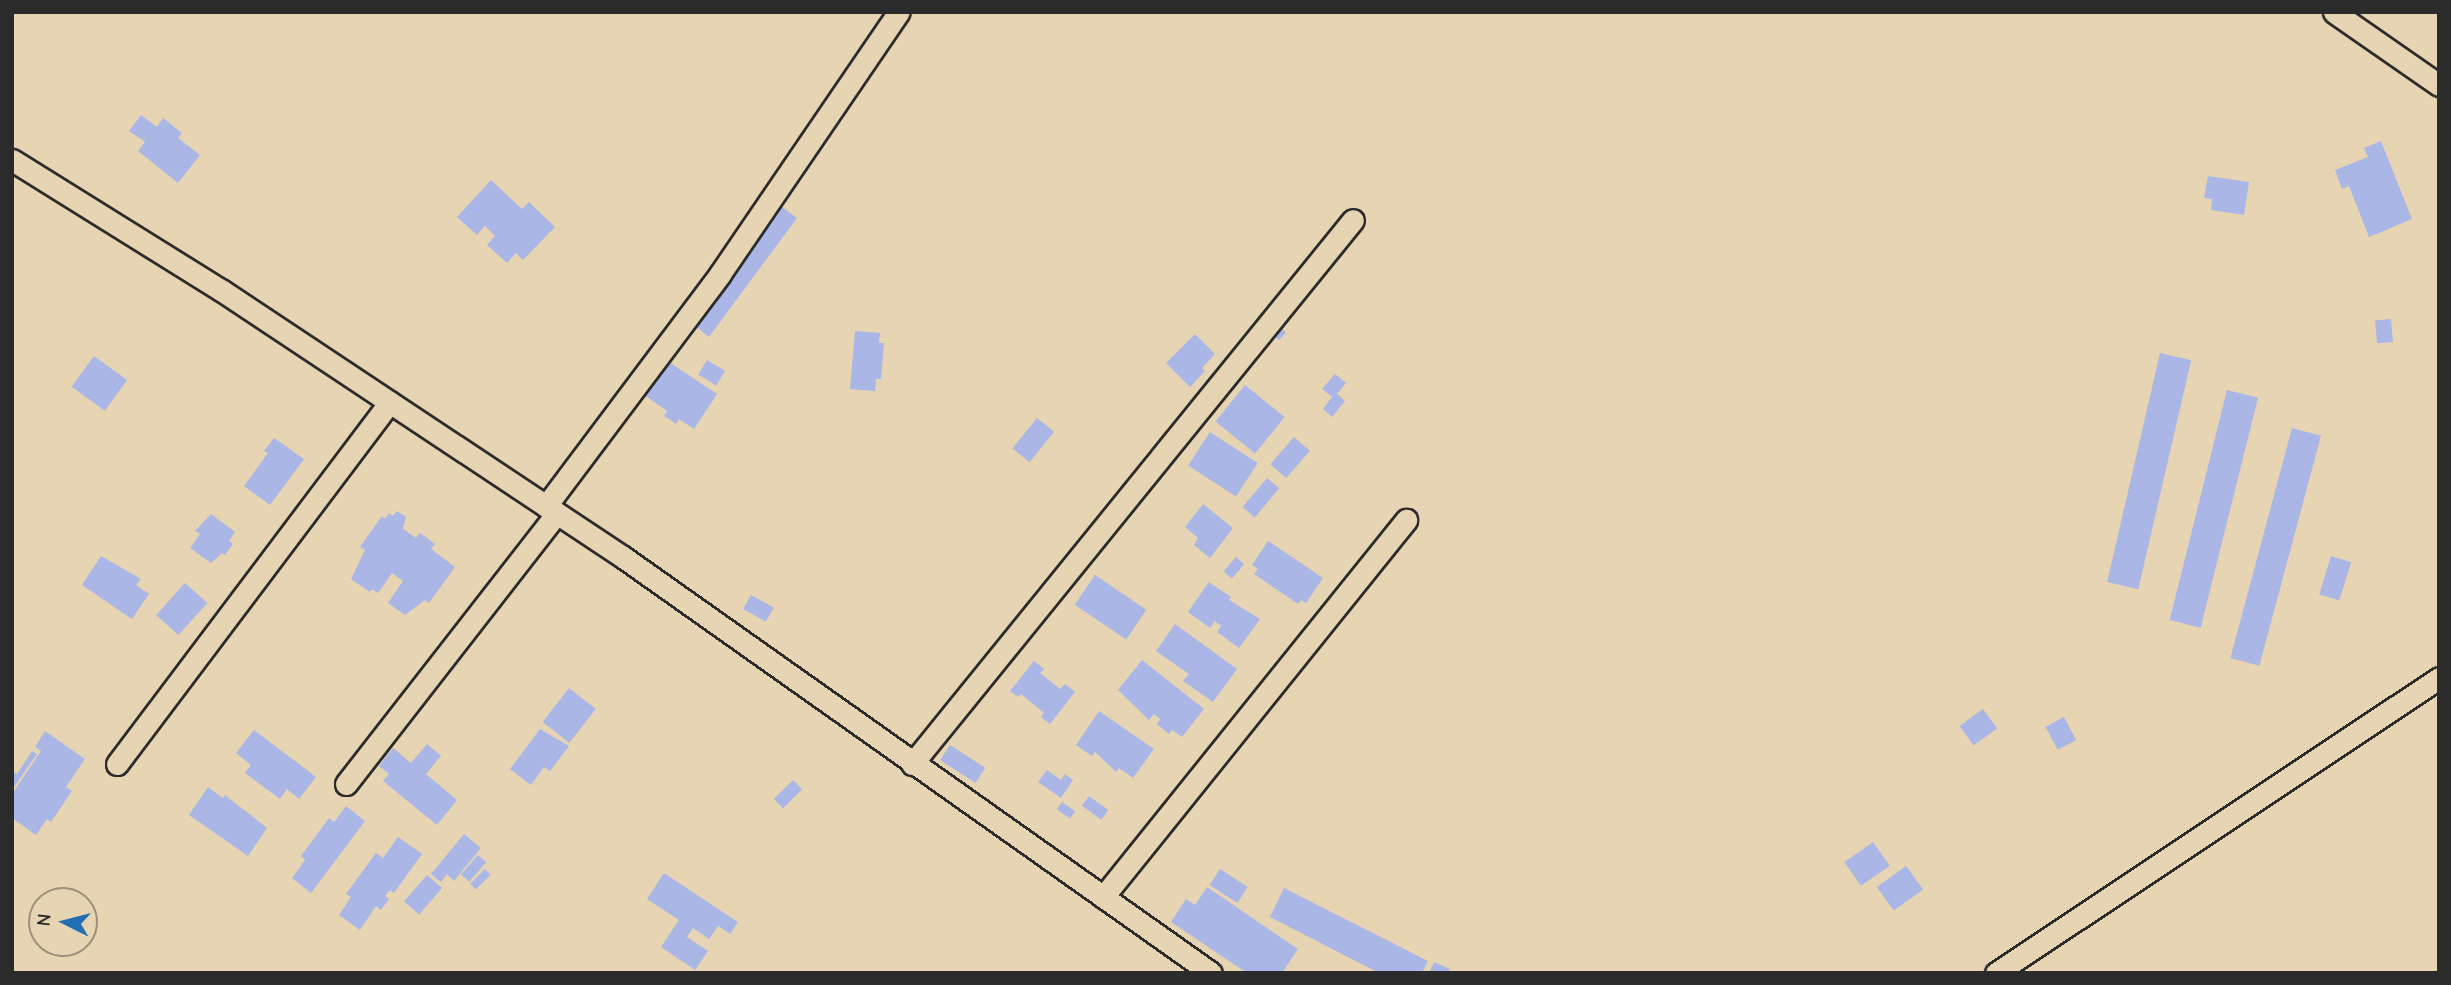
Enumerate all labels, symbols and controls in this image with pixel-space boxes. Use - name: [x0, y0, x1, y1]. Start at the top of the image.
- north arrow: [28, 887, 98, 957]
- text: N: [33, 913, 56, 927]

